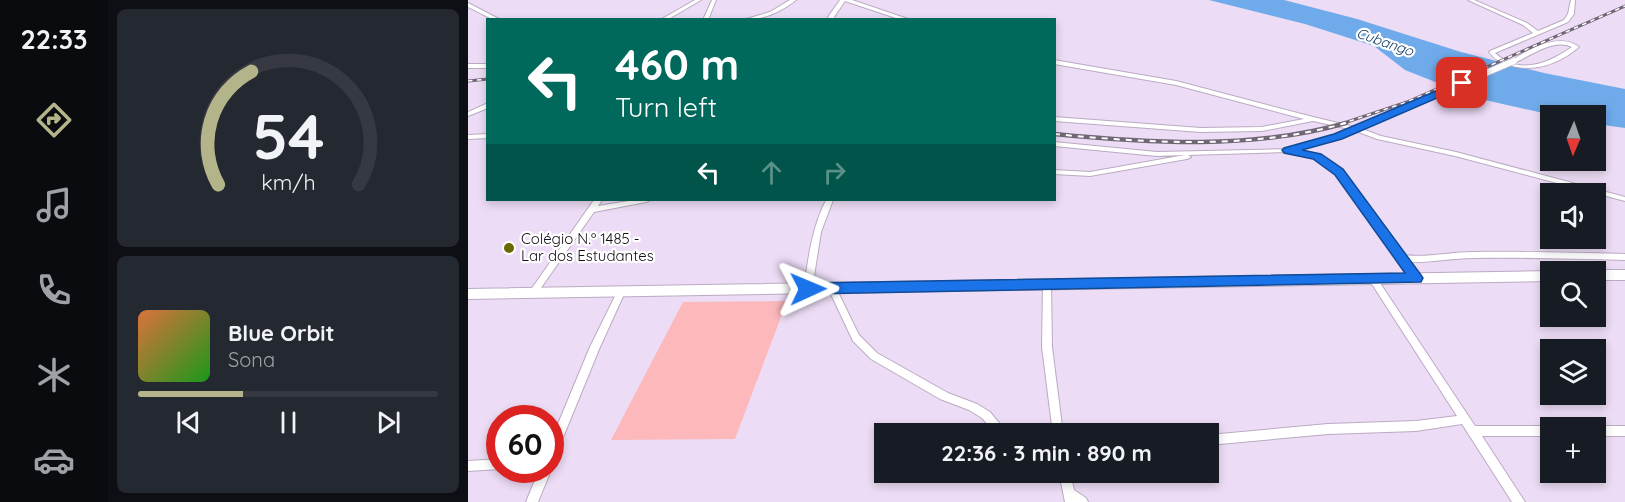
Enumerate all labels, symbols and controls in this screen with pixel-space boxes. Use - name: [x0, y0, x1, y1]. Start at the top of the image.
- text: 22:33: [20, 22, 88, 56]
- water label: Cubango: [1354, 24, 1416, 60]
- text: 460 m: [615, 38, 739, 91]
- icon: left: [516, 42, 594, 120]
- pin: [1436, 57, 1487, 108]
- icon: arrive: [1445, 66, 1478, 99]
- text: Turn left: [615, 90, 717, 124]
- text: 54: [252, 97, 324, 175]
- icon: directions: [33, 99, 75, 141]
- north arrow: [1540, 105, 1606, 171]
- map controls: [1540, 105, 1606, 483]
- icon: left: [692, 156, 725, 189]
- icon: ahead: [755, 156, 788, 189]
- icon: right: [818, 156, 851, 189]
- text: km/h: [261, 169, 315, 195]
- button: sound: [1540, 183, 1606, 249]
- icon: music: [33, 184, 75, 226]
- place label: Colégio N.º 1485 - Lar dos Estudantes: [521, 229, 654, 265]
- marker: Colégio N.º 1485 - Lar dos Estudantes: [502, 241, 516, 255]
- position arrow: [776, 257, 840, 321]
- button: search: [1540, 261, 1606, 327]
- icon: phone: [33, 269, 75, 311]
- text: Blue Orbit: [228, 319, 334, 347]
- button: layers: [1540, 339, 1606, 405]
- text: Sona: [228, 347, 275, 372]
- icon: climate: [33, 354, 75, 396]
- speed limit sign: 60: [486, 405, 564, 483]
- icon: previous: [172, 406, 205, 439]
- icon: pause: [272, 406, 305, 439]
- icon: next: [372, 406, 405, 439]
- button: +: [1540, 417, 1606, 483]
- icon: car: [33, 439, 75, 481]
- text: 22:36 · 3 min · 890 m: [941, 439, 1152, 467]

